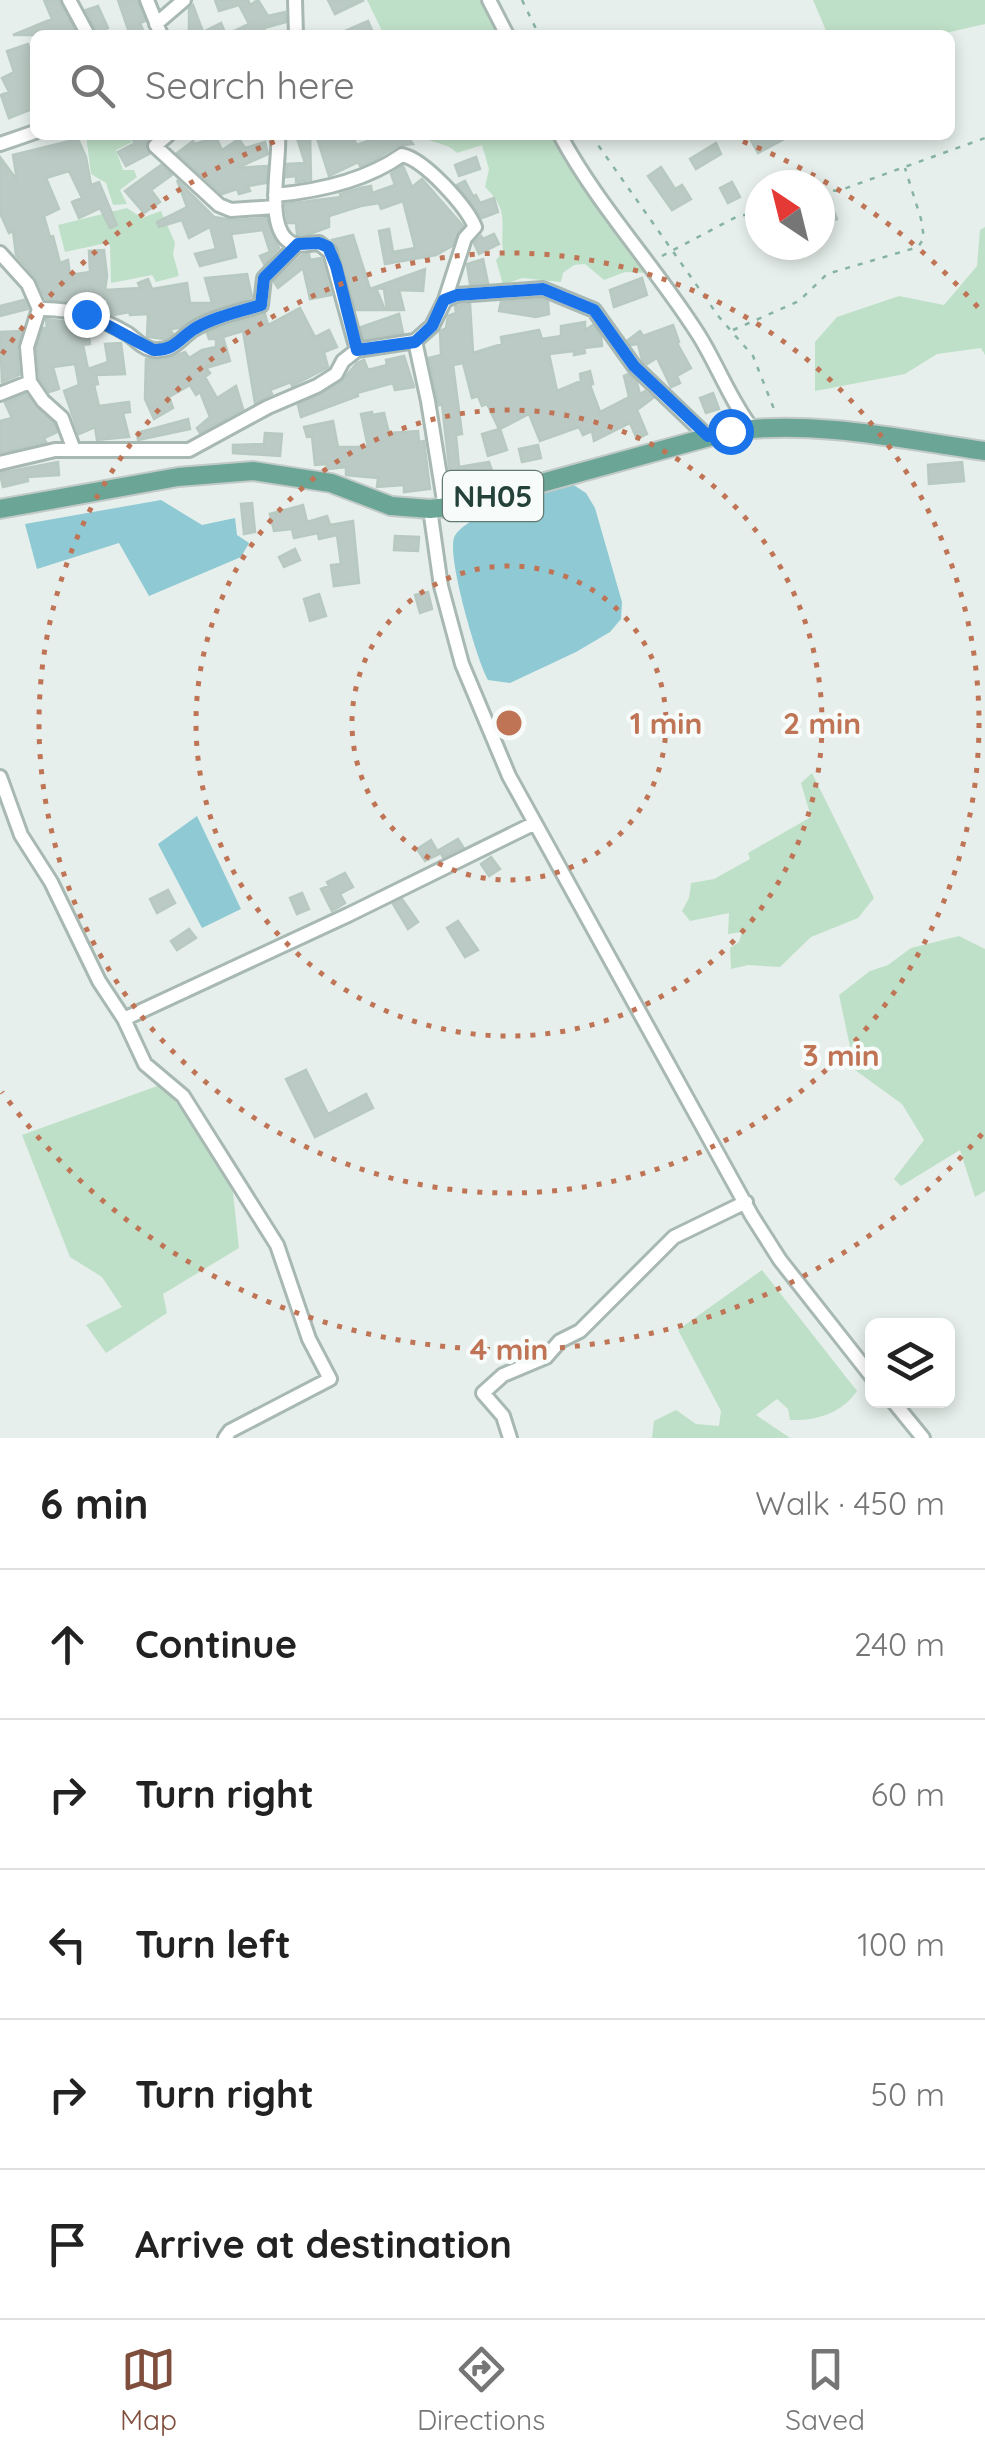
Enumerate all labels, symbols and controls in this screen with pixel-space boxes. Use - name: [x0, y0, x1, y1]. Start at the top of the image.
- search box: [30, 30, 955, 140]
- icon: search: [65, 58, 120, 113]
- text: Search here: [145, 61, 355, 109]
- north arrow: [745, 170, 835, 260]
- route end: [64, 292, 110, 338]
- route start: [708, 409, 754, 455]
- road number: NH05: [443, 471, 543, 521]
- text: 1 min: [630, 704, 702, 742]
- text: 2 min: [783, 704, 861, 742]
- centre of rings: [491, 705, 527, 741]
- text: 3 min: [802, 1036, 880, 1074]
- map controls: [865, 1318, 955, 1408]
- button: layers: [865, 1318, 955, 1408]
- text: 4 min: [470, 1330, 548, 1368]
- text: 6 min: [40, 1477, 149, 1530]
- text: Walk · 450 m: [755, 1483, 945, 1523]
- icon: ahead: [40, 1617, 95, 1672]
- text: Continue: [135, 1620, 297, 1668]
- text: 240 m: [854, 1624, 945, 1664]
- icon: right: [40, 1767, 95, 1822]
- text: Turn right: [135, 1770, 314, 1818]
- text: 60 m: [871, 1774, 945, 1814]
- icon: left: [40, 1917, 95, 1972]
- text: Turn left: [135, 1920, 291, 1968]
- text: 100 m: [857, 1924, 945, 1964]
- icon: right: [40, 2067, 95, 2122]
- text: Turn right: [135, 2070, 314, 2118]
- text: 50 m: [871, 2074, 945, 2114]
- icon: arrive: [40, 2217, 95, 2272]
- text: Arrive at destination: [135, 2220, 512, 2268]
- tab: Map: [120, 2342, 177, 2437]
- tab: Directions: [417, 2342, 545, 2437]
- tab: Saved: [785, 2342, 865, 2437]

